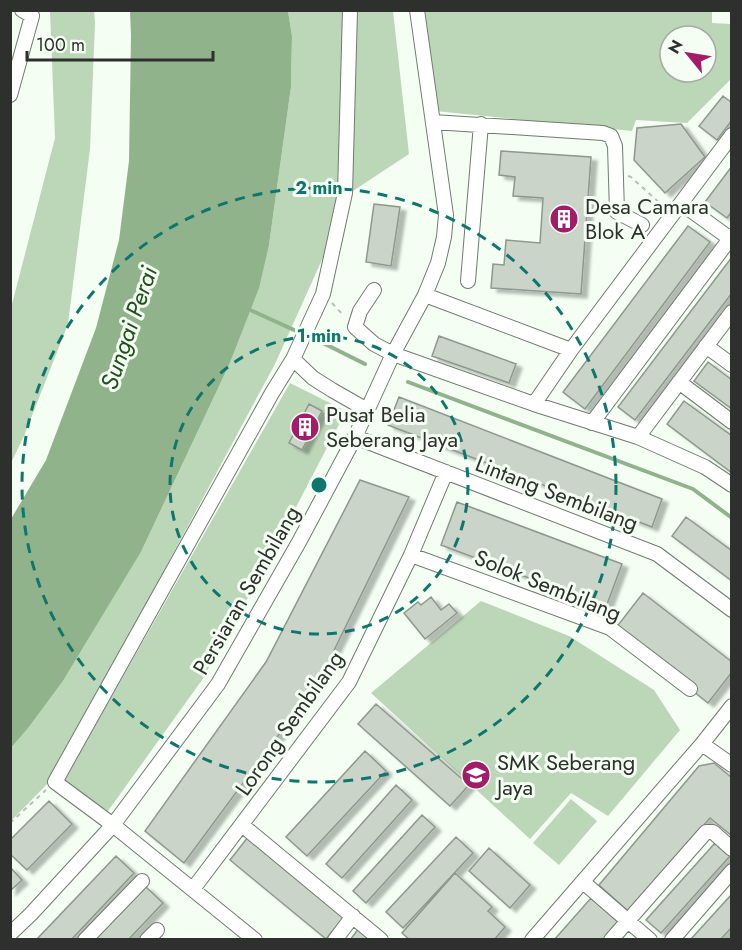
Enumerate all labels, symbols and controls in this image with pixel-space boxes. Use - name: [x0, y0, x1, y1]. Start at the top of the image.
- scale bar: [27, 24, 213, 62]
- north arrow: [658, 24, 718, 84]
- text: 100 m: [36, 32, 85, 58]
- text: N: [662, 35, 689, 58]
- text: 2 min: [295, 175, 343, 201]
- place label: Desa Camara Blok A: [585, 190, 709, 247]
- building icon: Desa Camara Blok A: [548, 203, 580, 235]
- water label: Sungai Perai: [91, 261, 166, 394]
- text: 1 min: [297, 323, 341, 349]
- place label: Pusat Belia Seberang Jaya: [326, 398, 458, 455]
- building icon: Pusat Belia Seberang Jaya: [289, 411, 321, 443]
- street label: Lintang Sembilang: [471, 447, 643, 539]
- centre of rings: [309, 475, 329, 495]
- street label: Persiaran Sembilang: [185, 500, 307, 680]
- street label: Solok Sembilang: [470, 541, 626, 629]
- street label: Lorong Sembilang: [227, 644, 351, 802]
- place label: SMK Seberang Jaya: [494, 746, 635, 803]
- school or university icon: SMK Seberang Jaya: [460, 759, 492, 791]

